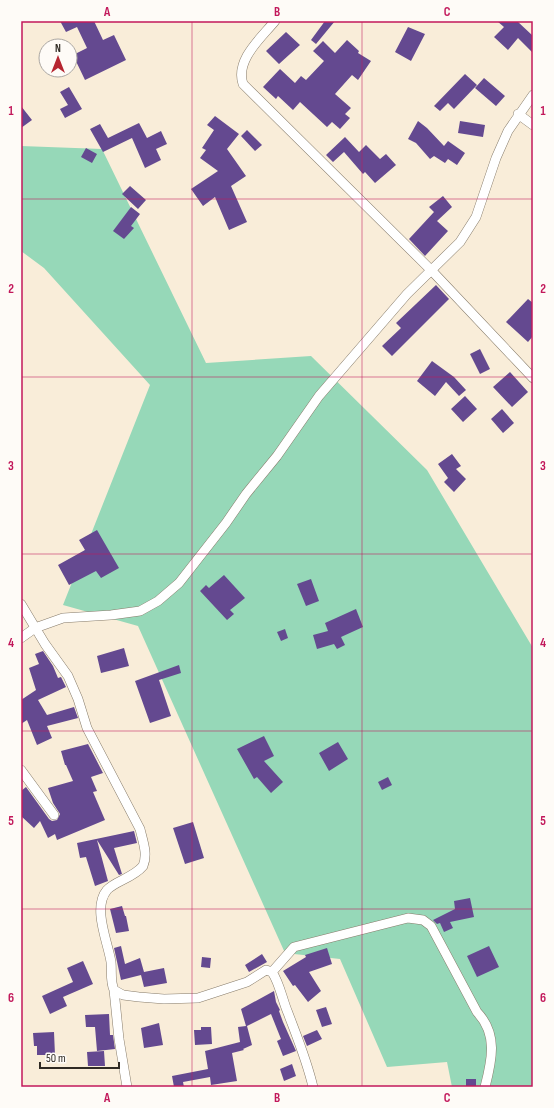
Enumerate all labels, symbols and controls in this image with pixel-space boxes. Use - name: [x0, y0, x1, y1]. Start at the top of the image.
- text: A: [103, 4, 111, 20]
- text: B: [274, 4, 280, 20]
- text: C: [444, 4, 451, 20]
- north arrow: [38, 38, 78, 78]
- text: N: [55, 42, 61, 55]
- text: 1: [8, 103, 14, 119]
- text: 1: [540, 103, 546, 119]
- text: 2: [8, 281, 14, 297]
- text: 2: [540, 281, 546, 297]
- text: 3: [8, 458, 14, 474]
- text: 3: [540, 458, 546, 474]
- text: 4: [8, 635, 14, 651]
- text: 4: [540, 635, 546, 651]
- text: 5: [8, 813, 14, 829]
- text: 5: [540, 813, 546, 829]
- text: 6: [8, 990, 14, 1006]
- text: 6: [540, 990, 546, 1006]
- scale bar: [40, 1044, 119, 1070]
- text: 50 m: [46, 1051, 66, 1066]
- text: A: [103, 1090, 111, 1106]
- text: B: [274, 1090, 280, 1106]
- text: C: [444, 1090, 451, 1106]

